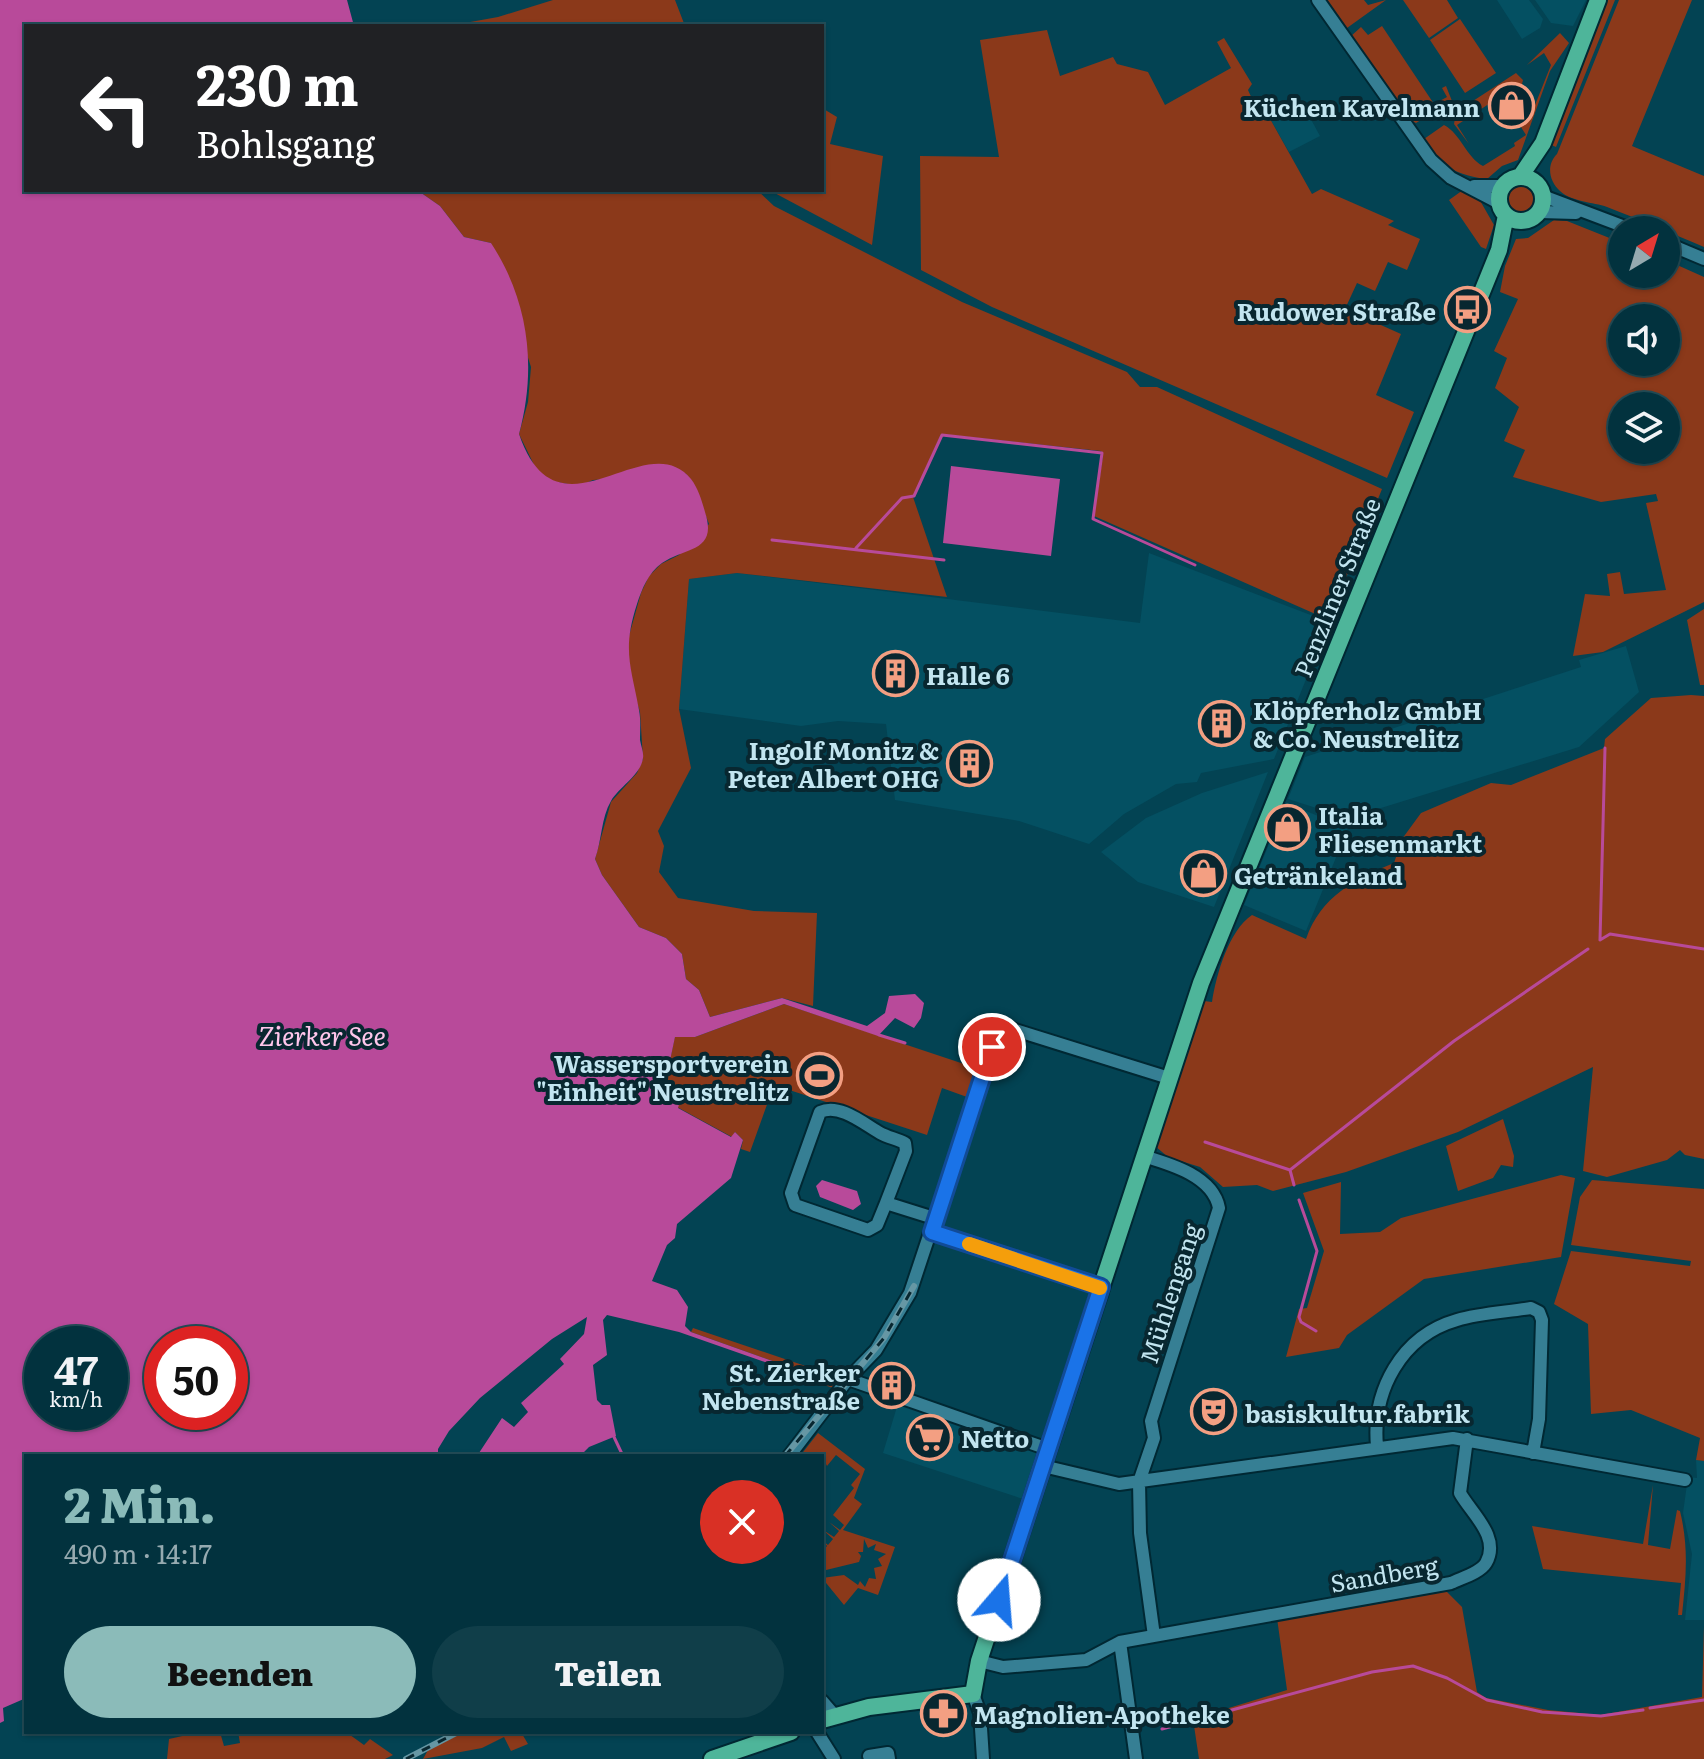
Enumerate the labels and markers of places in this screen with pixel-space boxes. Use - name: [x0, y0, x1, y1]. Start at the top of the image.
- shop icon: Küchen Kavelmann: [1487, 82, 1535, 130]
- place label: Küchen Kavelmann: [1243, 89, 1480, 124]
- bus stop icon: Rudower Straße: [1443, 286, 1491, 334]
- place label: Rudower Straße: [1237, 293, 1436, 328]
- building icon: Halle 6: [871, 650, 919, 698]
- place label: Halle 6: [926, 657, 1010, 692]
- place label: Klöpferholz GmbH & Co. Neustrelitz: [1253, 692, 1482, 755]
- building icon: Klöpferholz GmbH & Co. Neustrelitz: [1198, 699, 1246, 747]
- place label: Ingolf Monitz & Peter Albert OHG: [727, 732, 939, 795]
- building icon: Ingolf Monitz & Peter Albert OHG: [946, 739, 994, 787]
- place label: Italia Fliesenmarkt: [1318, 797, 1483, 860]
- shop icon: Italia Fliesenmarkt: [1263, 804, 1311, 852]
- shop icon: Getränkeland: [1179, 850, 1227, 898]
- place label: Getränkeland: [1234, 857, 1403, 892]
- pin: [958, 1013, 1026, 1081]
- place label: Wassersportverein "Einheit" Neustrelitz: [536, 1045, 789, 1108]
- sports icon: Wassersportverein "Einheit" Neustrelitz: [796, 1052, 844, 1100]
- place label: St. Zierker Nebenstraße: [702, 1354, 860, 1417]
- building icon: St. Zierker Nebenstraße: [867, 1361, 915, 1409]
- theatre icon: basiskultur.fabrik: [1190, 1388, 1238, 1436]
- place label: basiskultur.fabrik: [1245, 1395, 1471, 1430]
- supermarket icon: Netto: [906, 1413, 954, 1461]
- place label: Netto: [961, 1420, 1029, 1455]
- pharmacy icon: Magnolien-Apotheke: [919, 1689, 967, 1737]
- place label: Magnolien-Apotheke: [974, 1696, 1230, 1731]

